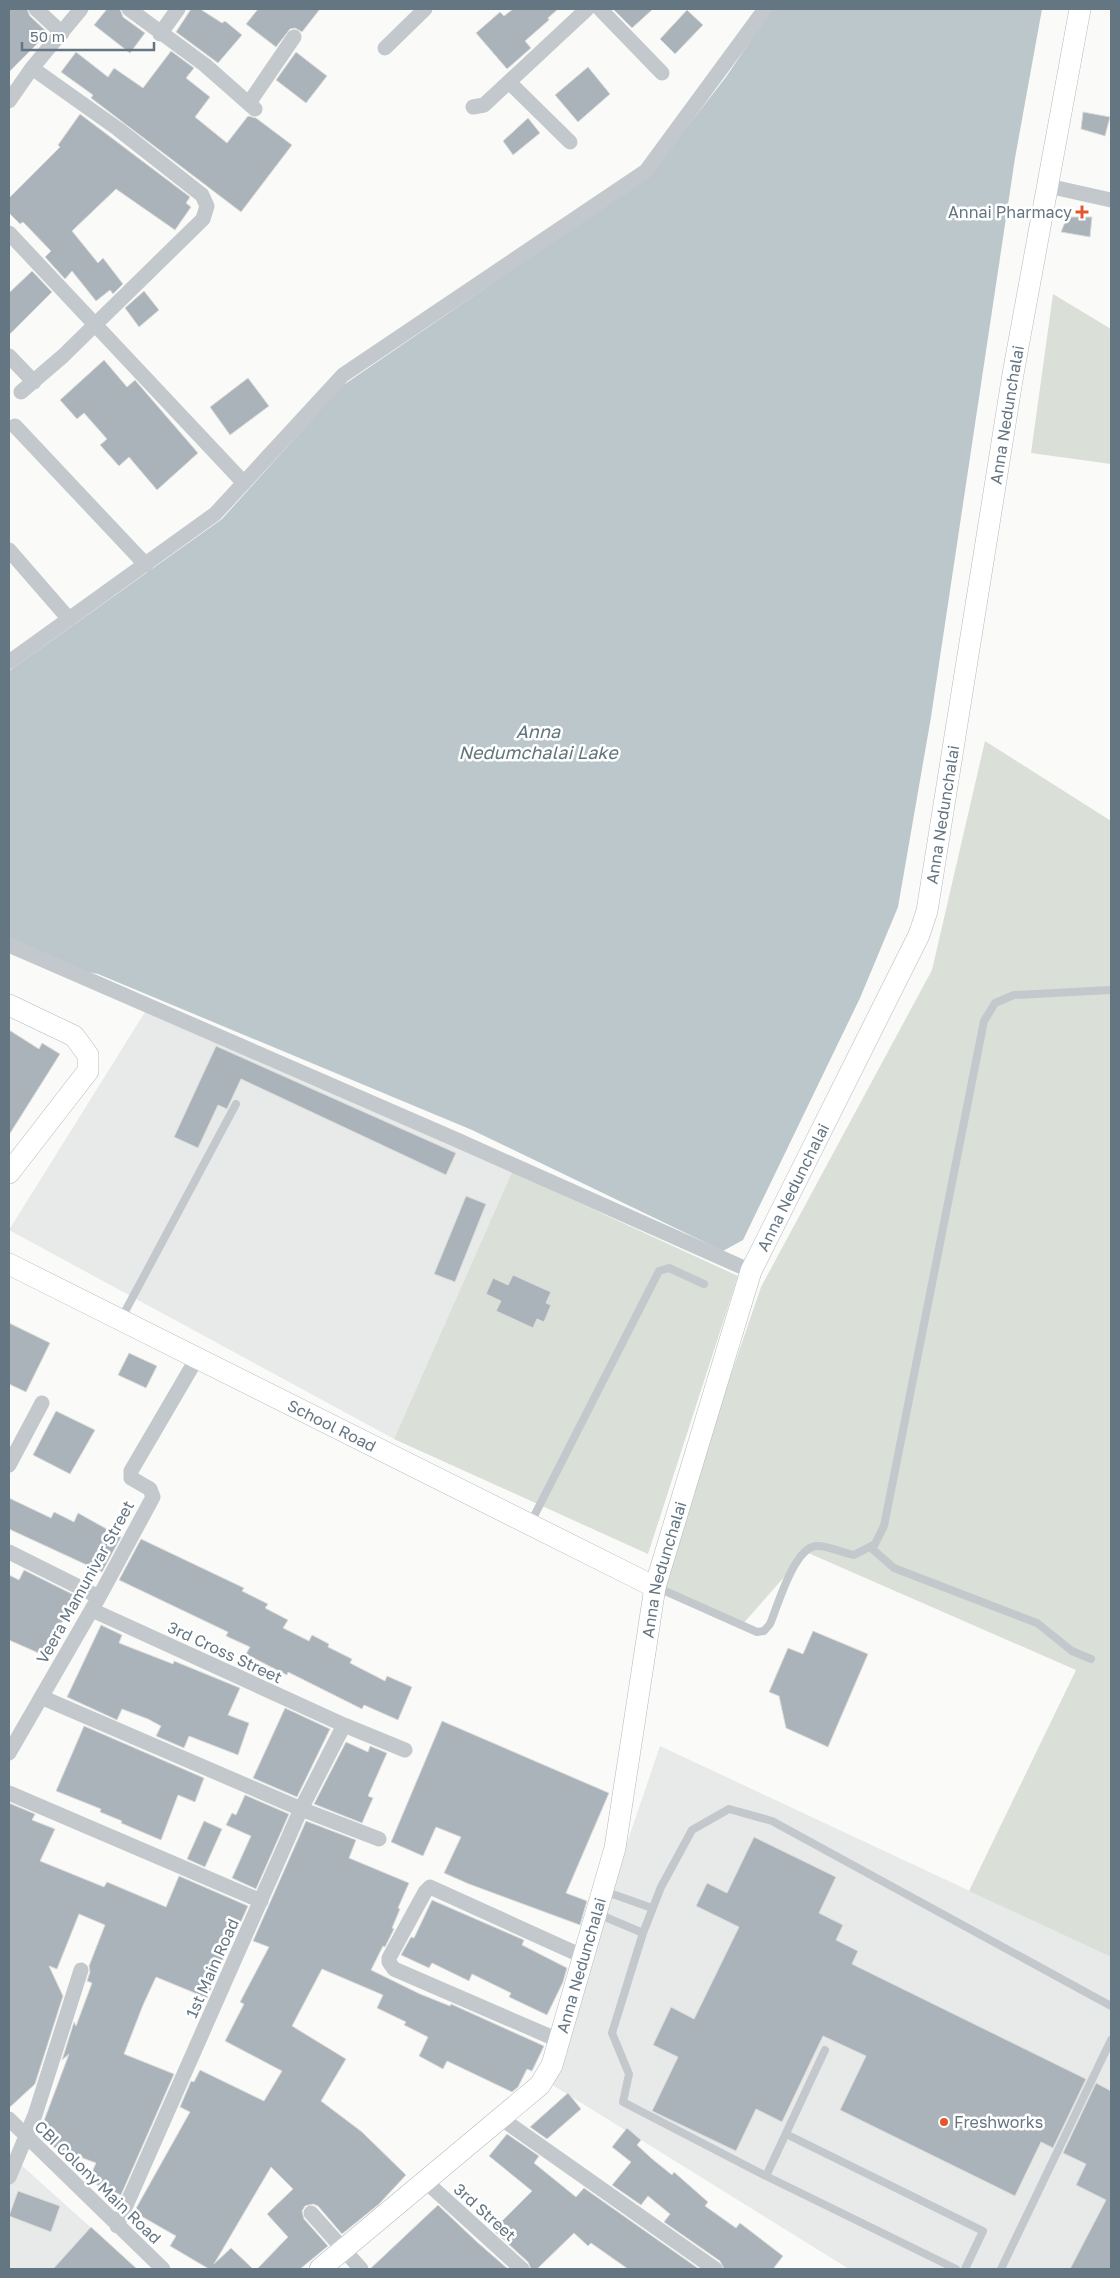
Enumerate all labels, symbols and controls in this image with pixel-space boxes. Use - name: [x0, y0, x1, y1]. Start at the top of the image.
- scale bar: [22, 20, 155, 52]
- text: 50 m: [30, 27, 65, 45]
- place label: Annai Pharmacy: [948, 202, 1072, 222]
- marker: Annai Pharmacy: [1076, 206, 1088, 218]
- street label: Anna Nedunchalai: [986, 344, 1028, 486]
- water label: Anna Nedumchalai Lake: [458, 720, 619, 763]
- street label: Anna Nedunchalai: [921, 744, 963, 885]
- street label: Anna Nedunchalai: [753, 1120, 833, 1255]
- street label: School Road: [284, 1395, 379, 1456]
- street label: Veera Mamunivar Street: [32, 1497, 138, 1667]
- street label: Anna Nedunchalai: [637, 1499, 690, 1639]
- street label: 3rd Cross Street: [165, 1617, 285, 1687]
- street label: Anna Nedunchalai: [552, 1895, 610, 2035]
- street label: 1st Main Road: [181, 1915, 243, 2021]
- place label: Freshworks: [954, 2112, 1043, 2132]
- street label: CBI Colony Main Road: [31, 2116, 165, 2248]
- marker: Freshworks: [938, 2116, 950, 2128]
- street label: 3rd Street: [450, 2179, 520, 2245]

